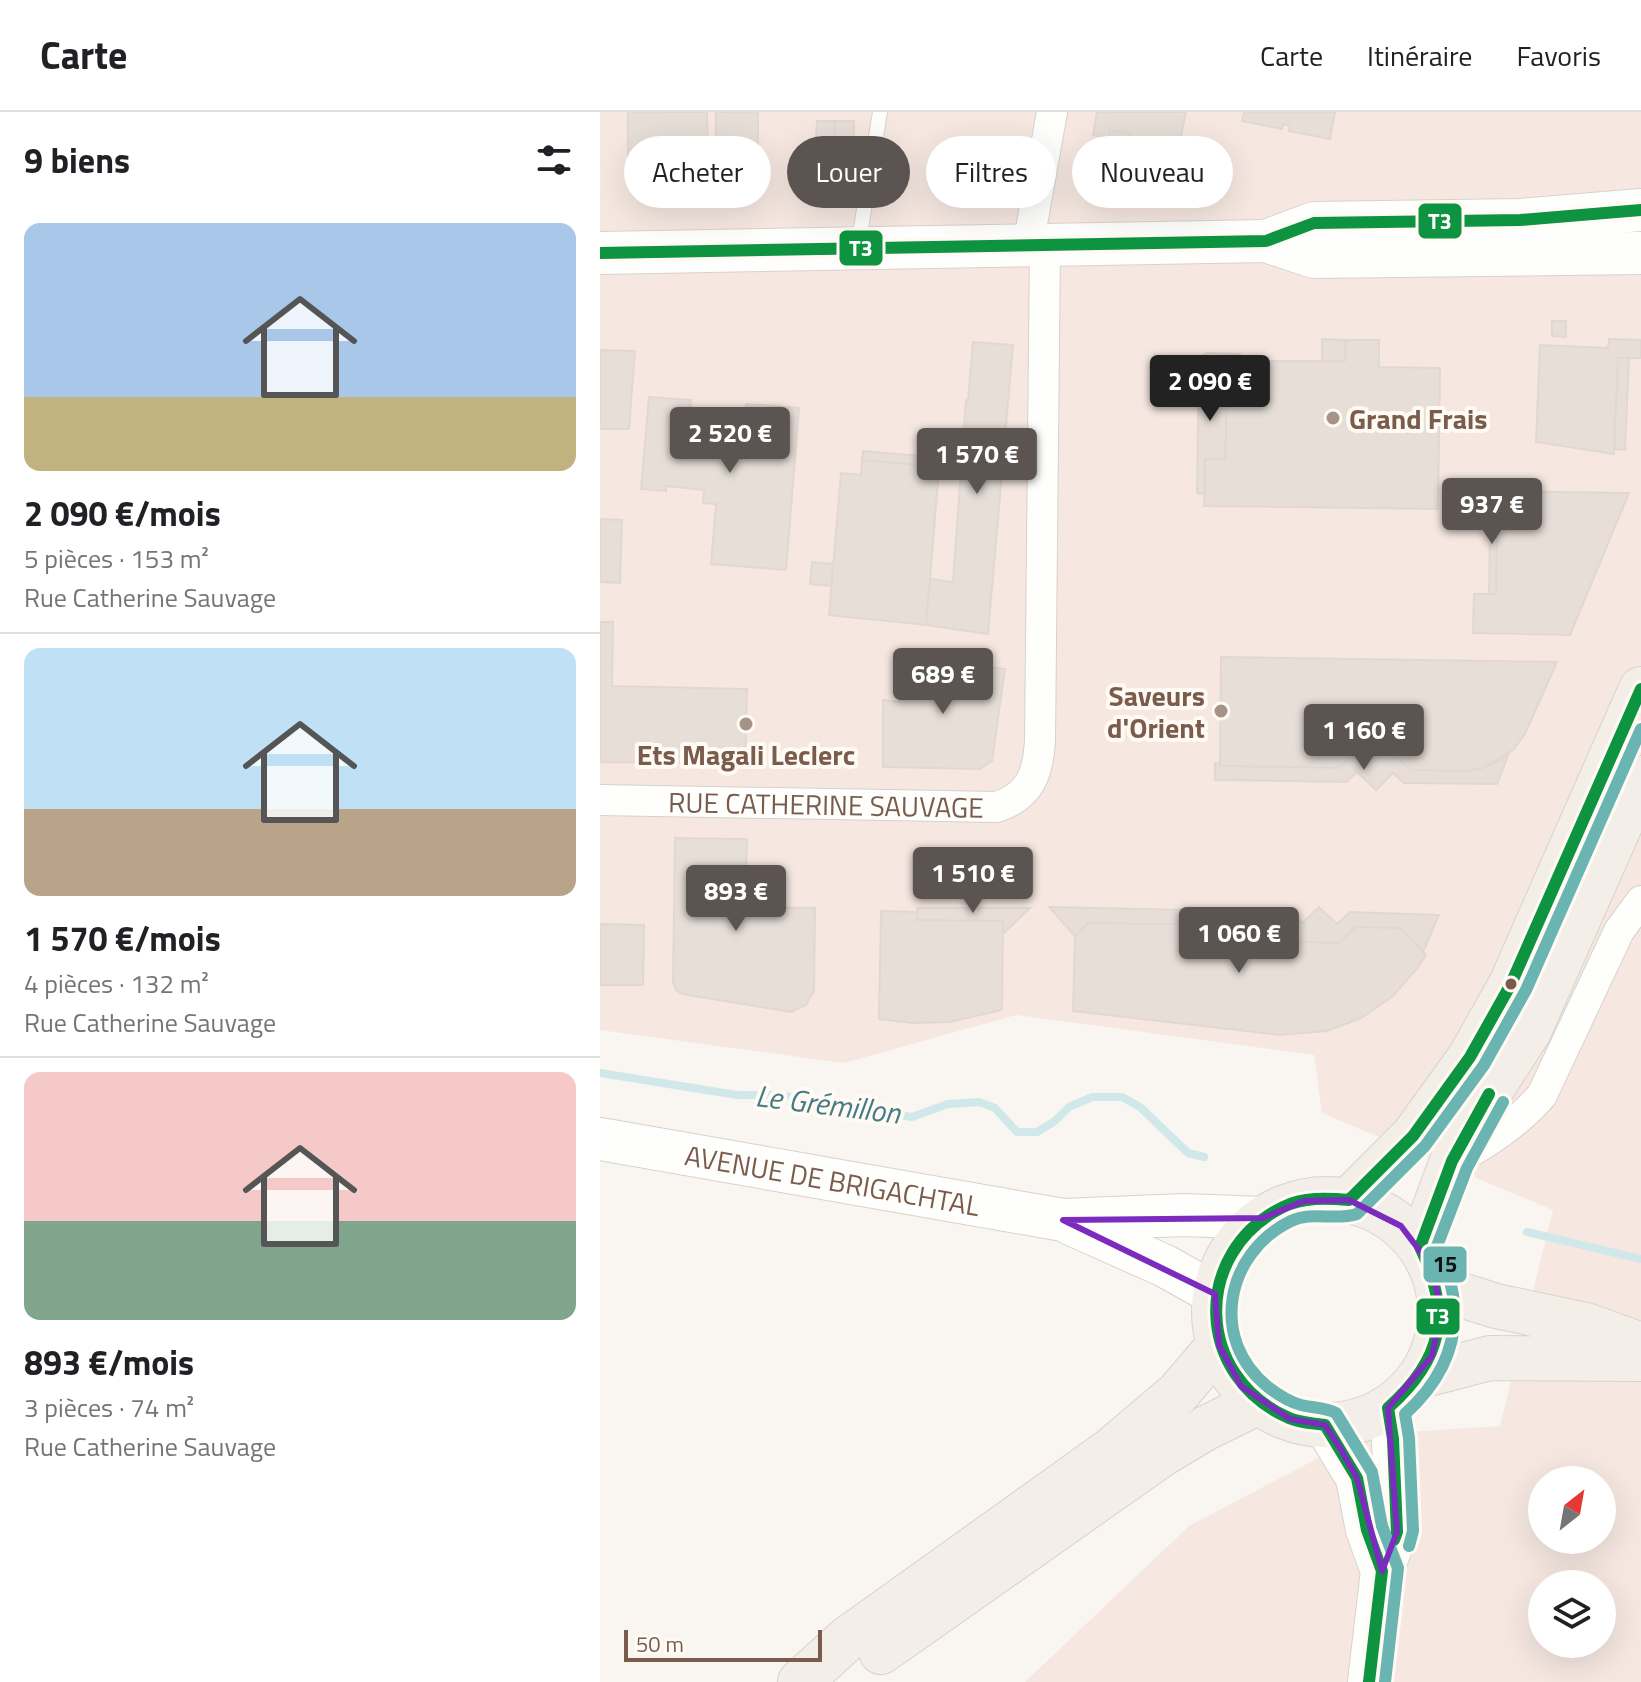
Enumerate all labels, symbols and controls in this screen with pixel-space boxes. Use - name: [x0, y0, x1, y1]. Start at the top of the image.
- text: Carte: [40, 26, 127, 84]
- text: Carte: [1260, 34, 1323, 77]
- text: Itinéraire: [1367, 34, 1472, 77]
- text: Favoris: [1516, 34, 1601, 77]
- text: 9 biens: [24, 134, 130, 186]
- chip: Acheter: [624, 136, 771, 208]
- chip: Louer: [787, 136, 910, 208]
- chip: Filtres: [926, 136, 1056, 208]
- chip: Nouveau: [1072, 136, 1233, 208]
- icon: filters: [532, 138, 576, 182]
- line badge: T3: [1417, 202, 1463, 240]
- text: T3: [1428, 204, 1452, 238]
- line badge: T3: [838, 229, 884, 267]
- text: T3: [849, 231, 873, 265]
- icon: home: [228, 275, 372, 419]
- pin: 2 090 €: [1136, 355, 1284, 423]
- text: 2 090 €: [1168, 361, 1252, 400]
- place label: Grand Frais: [1349, 397, 1487, 440]
- pin: 2 520 €: [656, 407, 804, 475]
- marker: Grand Frais: [1324, 409, 1342, 427]
- text: 2 520 €: [688, 413, 772, 452]
- pin: 1 570 €: [903, 428, 1051, 496]
- text: 1 570 €: [935, 434, 1019, 473]
- pin: 937 €: [1436, 478, 1548, 546]
- text: 937 €: [1460, 484, 1524, 523]
- text: 2 090 €/mois: [24, 487, 221, 539]
- text: 5 pièces · 153 m²: [24, 539, 209, 578]
- text: Rue Catherine Sauvage: [24, 578, 276, 617]
- pin: 689 €: [887, 648, 999, 716]
- text: 689 €: [911, 654, 975, 693]
- place label: Saveurs d'Orient: [1107, 674, 1205, 749]
- icon: home: [228, 700, 372, 844]
- marker: Saveurs d'Orient: [1212, 702, 1230, 720]
- pin: 1 160 €: [1290, 704, 1438, 772]
- text: 1 160 €: [1322, 710, 1406, 749]
- marker: Ets Magali Leclerc: [737, 715, 755, 733]
- place label: Ets Magali Leclerc: [637, 733, 855, 776]
- street label: RUE CATHERINE SAUVAGE: [668, 780, 984, 828]
- pin: 1 510 €: [899, 847, 1047, 915]
- text: 1 510 €: [931, 853, 1015, 892]
- pin: 893 €: [680, 865, 792, 933]
- text: 893 €: [704, 871, 768, 910]
- pin: 1 060 €: [1165, 907, 1313, 975]
- text: 1 570 €/mois: [24, 912, 221, 964]
- text: 1 060 €: [1197, 913, 1281, 952]
- text: 4 pièces · 132 m²: [24, 964, 209, 1003]
- unlabelled marker: [1503, 976, 1519, 992]
- text: Rue Catherine Sauvage: [24, 1003, 276, 1042]
- water label: Le Grémillon: [753, 1072, 904, 1136]
- icon: home: [228, 1124, 372, 1268]
- street label: AVENUE DE BRIGACHTAL: [682, 1133, 984, 1227]
- line badge: 15: [1422, 1245, 1468, 1284]
- text: 15: [1433, 1247, 1457, 1281]
- line badge: T3: [1415, 1297, 1461, 1336]
- text: T3: [1426, 1299, 1450, 1333]
- text: 893 €/mois: [24, 1336, 194, 1388]
- text: 3 pièces · 74 m²: [24, 1388, 194, 1427]
- text: Rue Catherine Sauvage: [24, 1427, 276, 1466]
- north arrow: [1528, 1466, 1616, 1554]
- map controls: [1528, 1466, 1616, 1658]
- button: layers: [1528, 1570, 1616, 1658]
- scale bar: [624, 1626, 822, 1662]
- text: 50 m: [636, 1627, 684, 1661]

